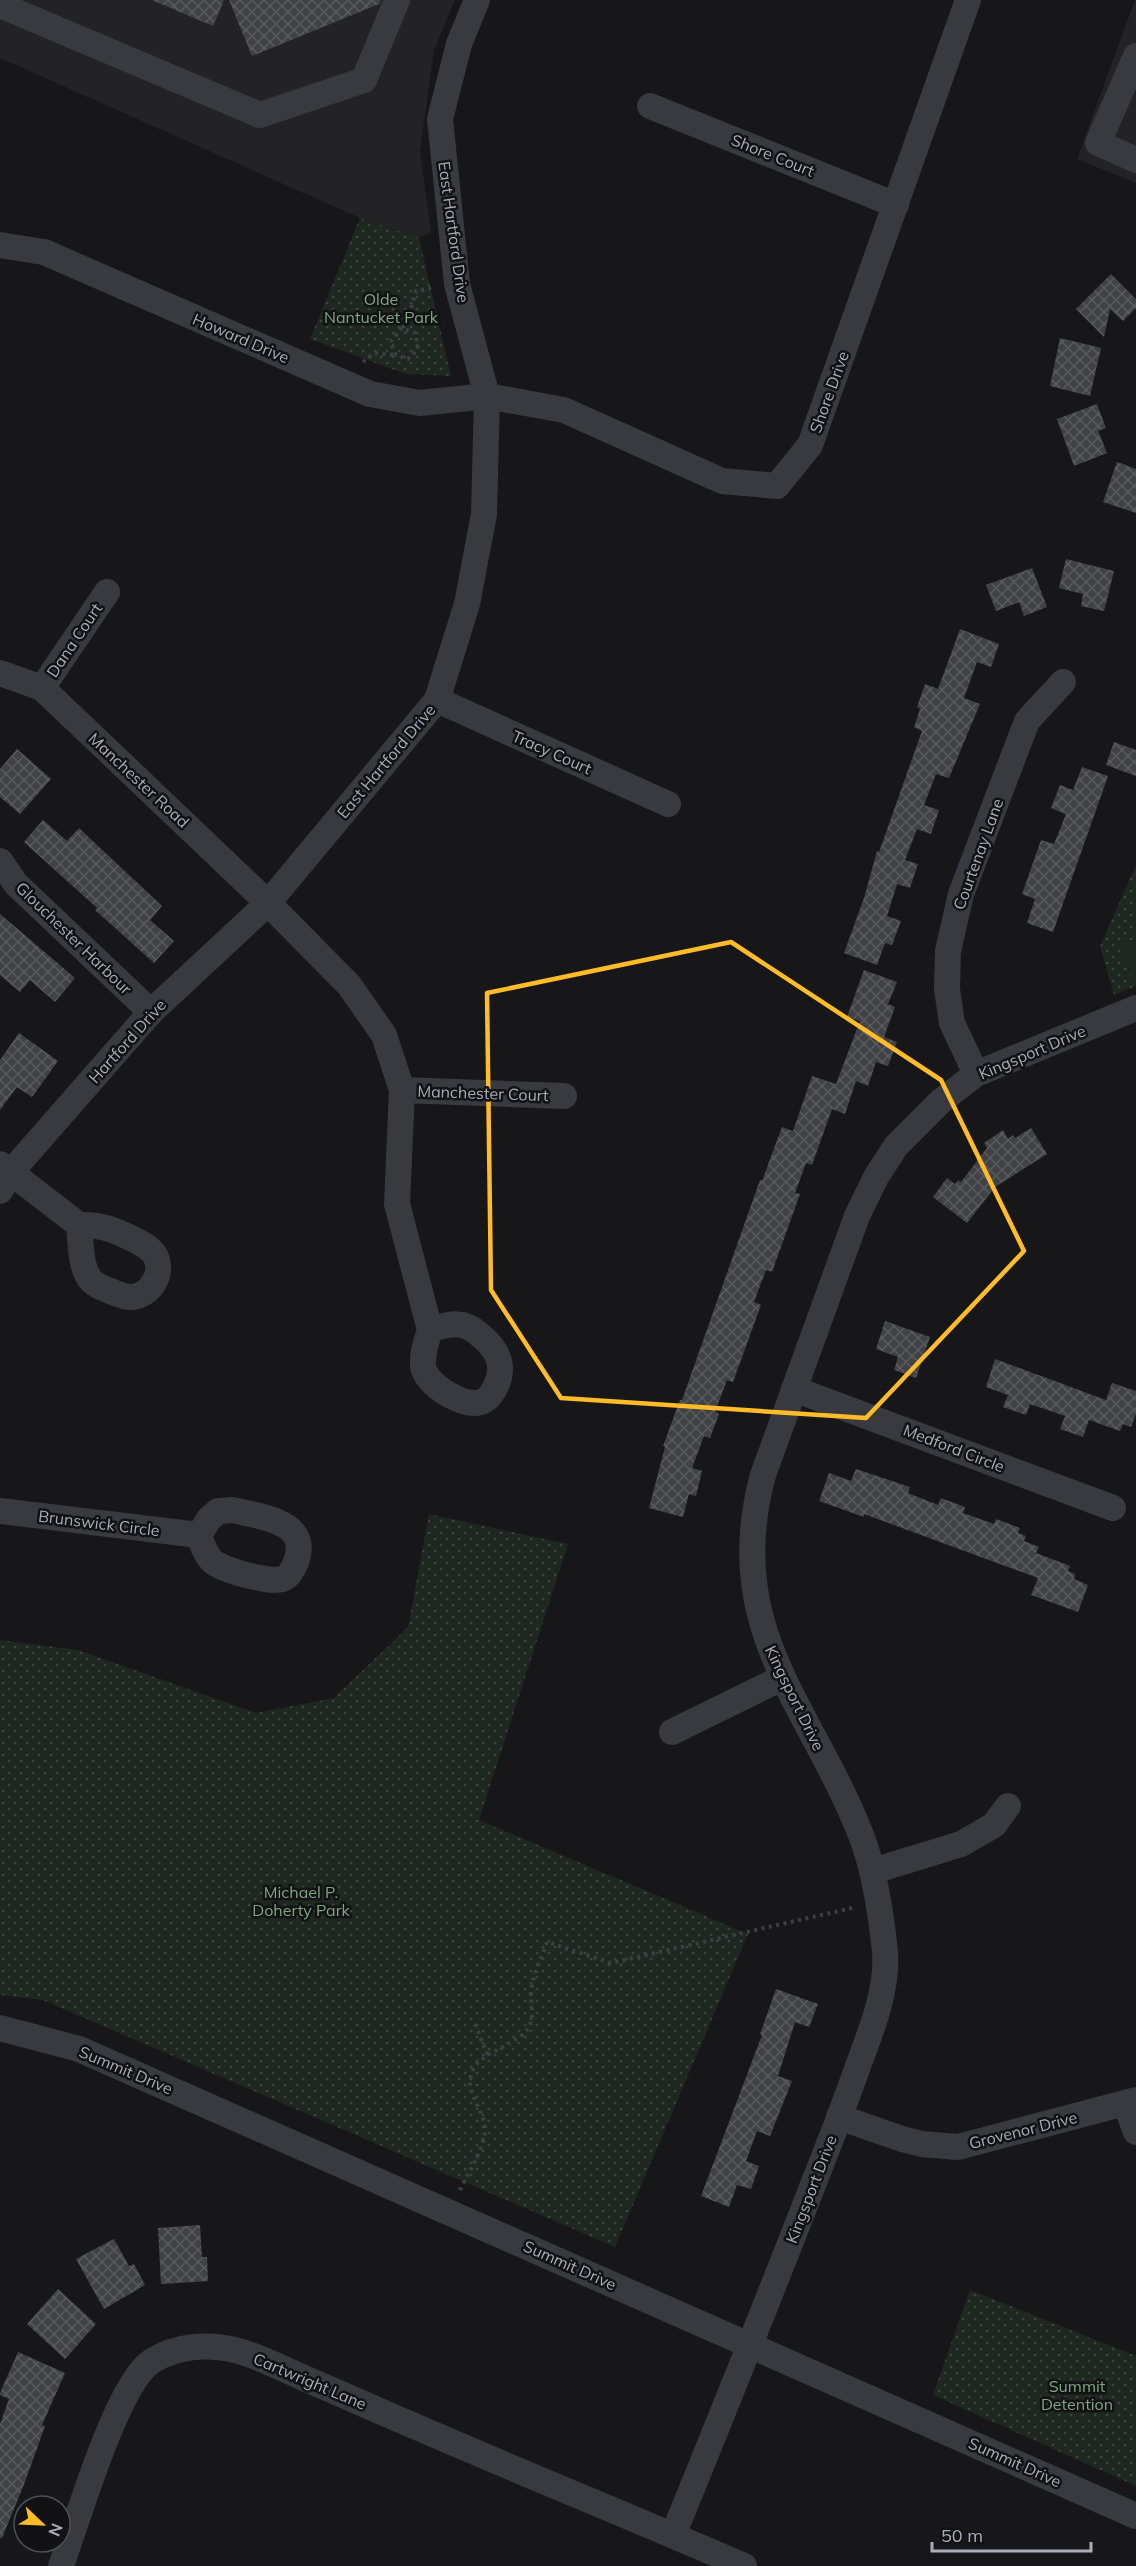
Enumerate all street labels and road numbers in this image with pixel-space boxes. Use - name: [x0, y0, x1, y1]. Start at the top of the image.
- street label: Shore Court: [729, 129, 818, 181]
- street label: East Hartford Drive: [434, 160, 474, 304]
- street label: Howard Drive: [190, 309, 292, 367]
- street label: Shore Drive: [805, 348, 853, 436]
- street label: Dana Court: [42, 599, 106, 681]
- street label: East Hartford Drive: [332, 700, 440, 822]
- street label: Tracy Court: [509, 726, 595, 779]
- street label: Manchester Road: [85, 728, 193, 832]
- street label: Courtenay Lane: [949, 796, 1007, 912]
- street label: Glouchester Harbour: [12, 878, 136, 999]
- street label: Hartford Drive: [84, 995, 170, 1087]
- street label: Kingsport Drive: [975, 1020, 1089, 1084]
- street label: Manchester Court: [417, 1081, 549, 1105]
- street label: Medford Circle: [901, 1420, 1007, 1476]
- street label: Brunswick Circle: [37, 1506, 161, 1540]
- street label: Kingsport Drive: [761, 1642, 829, 1754]
- street label: Summit Drive: [76, 2041, 176, 2099]
- street label: Grovenor Drive: [967, 2107, 1079, 2153]
- street label: Kingsport Drive: [781, 2132, 841, 2246]
- street label: Summit Drive: [520, 2236, 620, 2294]
- street label: Cartwright Lane: [250, 2348, 370, 2414]
- street label: Summit Drive: [965, 2433, 1065, 2491]

